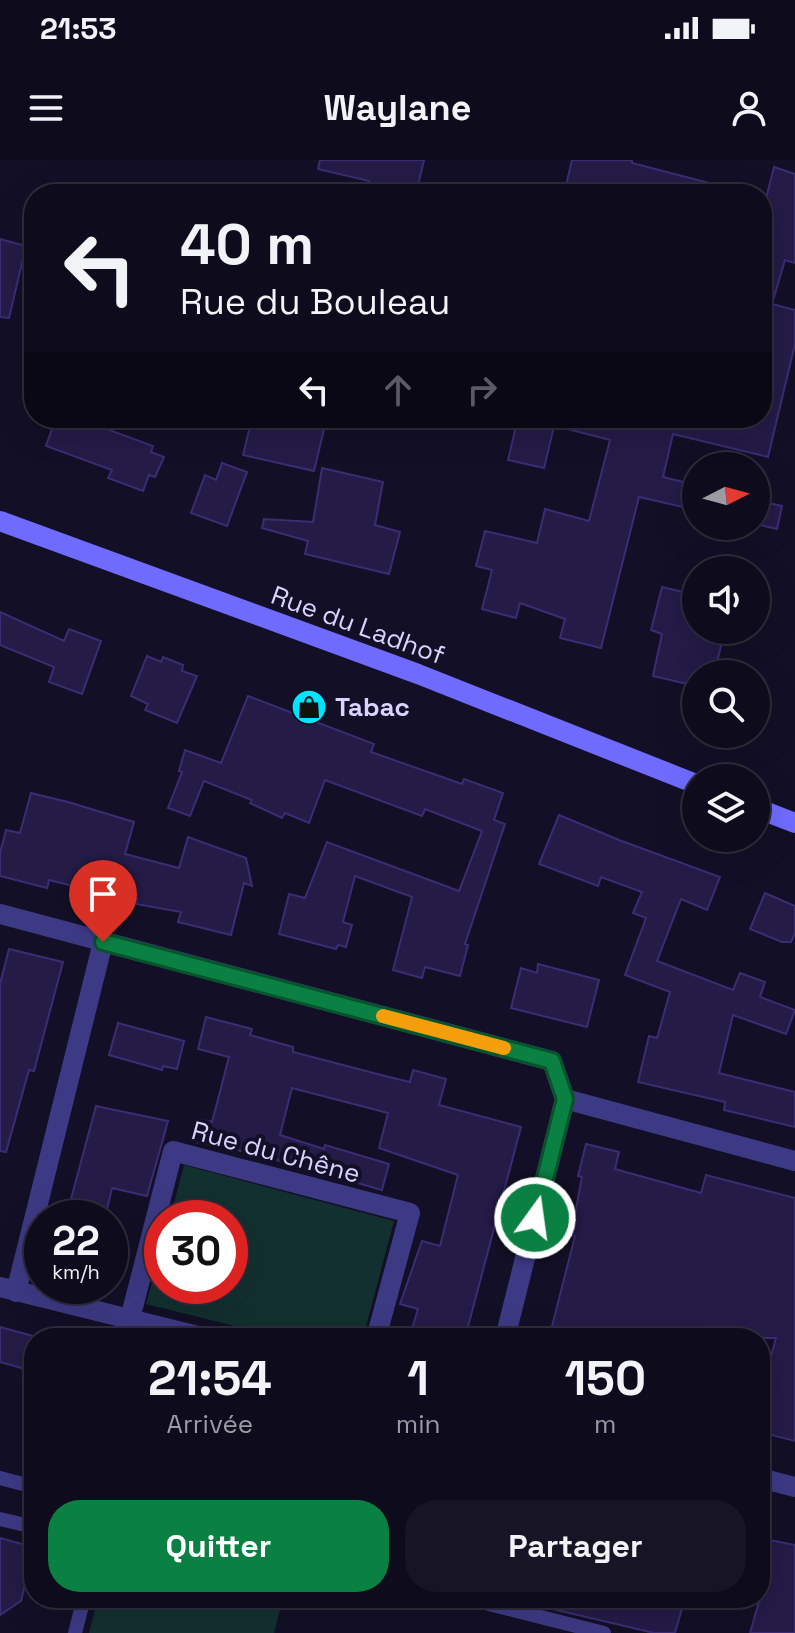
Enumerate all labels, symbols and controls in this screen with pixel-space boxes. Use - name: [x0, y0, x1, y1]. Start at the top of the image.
- text: 21:53: [40, 9, 117, 48]
- text: Waylane: [324, 85, 471, 131]
- icon: menu: [24, 86, 68, 130]
- icon: person: [727, 86, 771, 130]
- text: 40 m: [180, 209, 314, 280]
- icon: left: [48, 216, 152, 320]
- text: Rue du Bouleau: [180, 279, 450, 325]
- icon: left: [292, 368, 336, 412]
- icon: ahead: [376, 368, 420, 412]
- icon: right: [460, 368, 504, 412]
- north arrow: [682, 452, 770, 540]
- map controls: [682, 452, 770, 852]
- button: sound: [682, 556, 770, 644]
- street label: Rue du Ladhof: [267, 578, 449, 672]
- button: search: [682, 660, 770, 748]
- shop icon: Tabac: [290, 688, 328, 726]
- place label: Tabac: [335, 690, 410, 724]
- button: layers: [682, 764, 770, 852]
- pin: [69, 860, 137, 942]
- icon: arrive: [81, 872, 125, 916]
- street label: Rue du Chêne: [188, 1113, 364, 1191]
- position arrow: [493, 1176, 577, 1260]
- speed limit sign: 30: [144, 1200, 248, 1304]
- text: 22: [52, 1216, 100, 1267]
- text: km/h: [52, 1259, 100, 1285]
- text: 21:54: [148, 1348, 272, 1409]
- text: 1: [407, 1348, 429, 1409]
- text: 150: [564, 1348, 646, 1409]
- text: Arrivée: [167, 1407, 253, 1441]
- text: min: [396, 1407, 440, 1441]
- text: m: [594, 1407, 616, 1441]
- button: Quitter: [48, 1500, 389, 1592]
- button: Partager: [405, 1500, 746, 1592]

